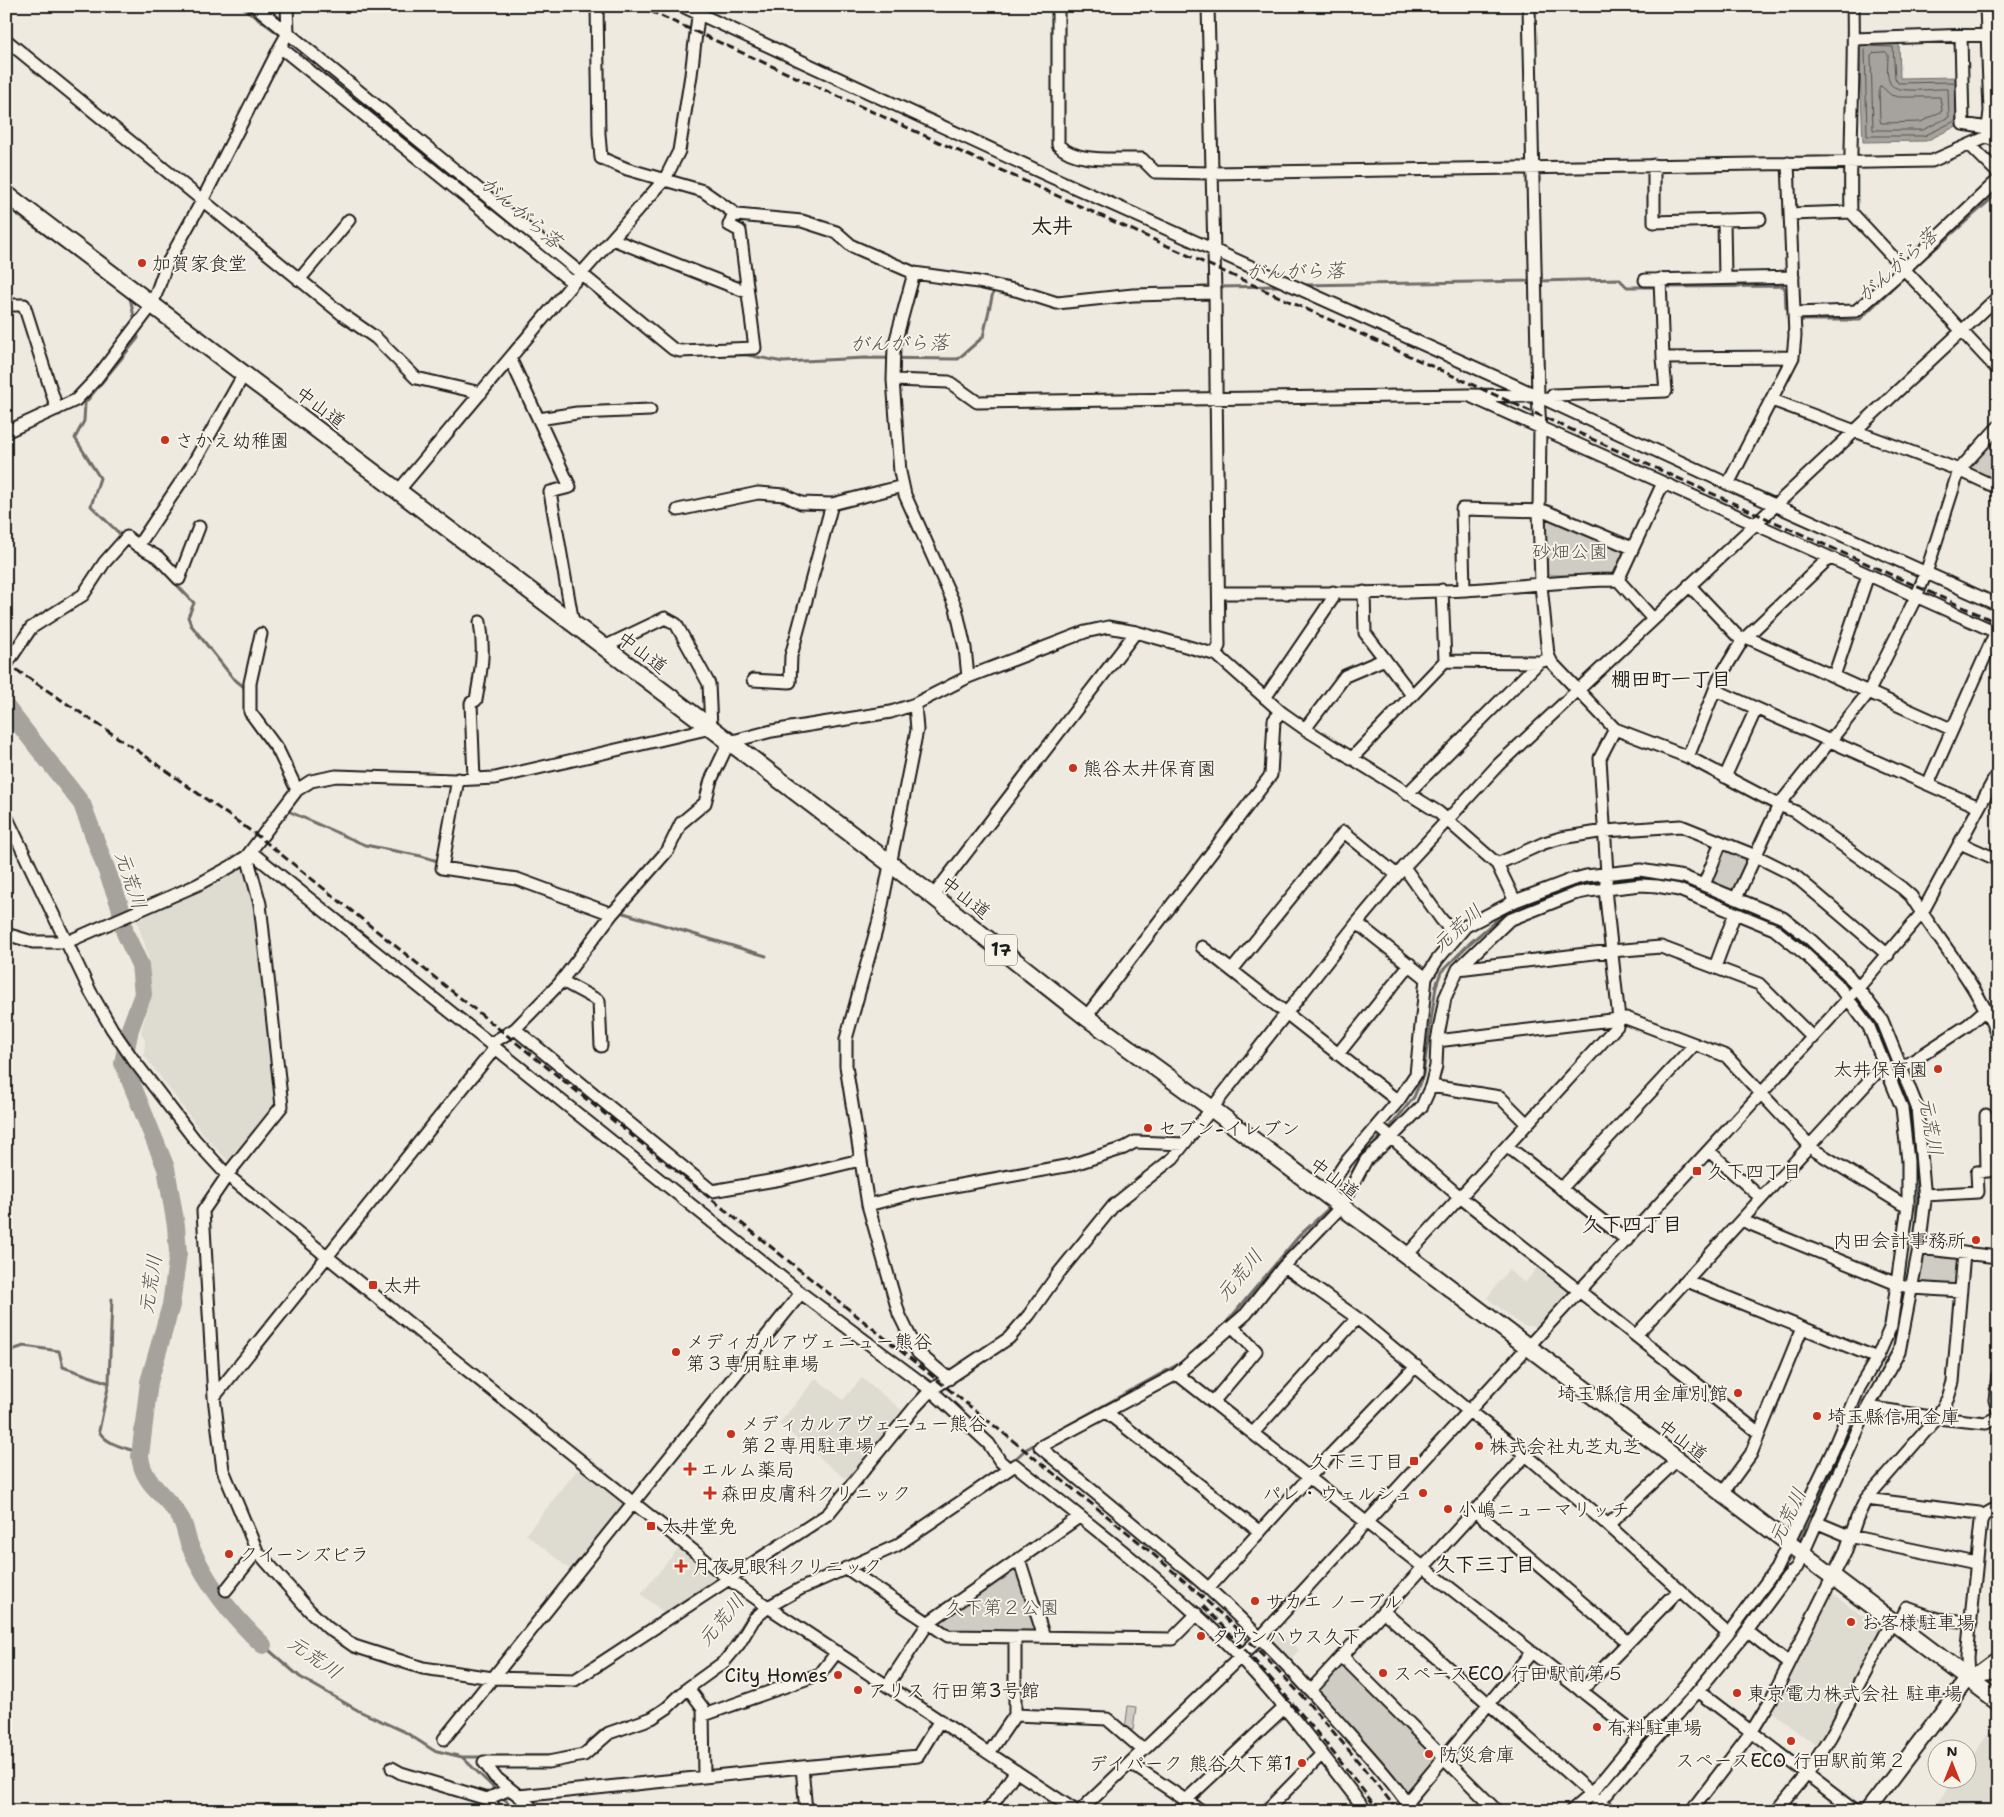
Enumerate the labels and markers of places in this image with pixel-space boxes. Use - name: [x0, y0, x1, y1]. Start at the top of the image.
- place label: 加賀家食堂: [152, 251, 247, 276]
- marker: 加賀家食堂: [136, 257, 148, 269]
- place label: さかえ幼稚園: [175, 428, 289, 453]
- marker: さかえ幼稚園: [159, 434, 171, 446]
- place label: 熊谷太井保育園: [1083, 756, 1216, 781]
- marker: 熊谷太井保育園: [1067, 762, 1079, 774]
- place label: 太井保育園: [1833, 1057, 1928, 1082]
- marker: 太井保育園: [1932, 1063, 1944, 1075]
- place label: セブン-イレブン: [1158, 1116, 1300, 1141]
- marker: セブン-イレブン: [1142, 1122, 1154, 1134]
- place label: 久下四丁目: [1707, 1159, 1802, 1184]
- marker: 久下四丁目: [1691, 1165, 1703, 1177]
- place label: 内田会計事務所: [1833, 1228, 1966, 1253]
- marker: 内田会計事務所: [1970, 1234, 1982, 1246]
- place label: 太井: [383, 1273, 421, 1298]
- marker: 太井: [367, 1279, 379, 1291]
- place label: メディカルアヴェニュー熊谷 第３専用駐車場: [686, 1329, 932, 1376]
- marker: メディカルアヴェニュー熊谷 第３専用駐車場: [670, 1346, 682, 1358]
- place label: 埼玉縣信用金庫別館: [1557, 1381, 1728, 1406]
- marker: 埼玉縣信用金庫別館: [1732, 1387, 1744, 1399]
- place label: 埼玉縣信用金庫: [1827, 1404, 1960, 1429]
- marker: 埼玉縣信用金庫: [1811, 1410, 1823, 1422]
- place label: メディカルアヴェニュー熊谷 第２専用駐車場: [741, 1411, 987, 1458]
- marker: メディカルアヴェニュー熊谷 第２専用駐車場: [725, 1428, 737, 1440]
- place label: 株式会社丸芝丸芝: [1489, 1434, 1641, 1459]
- marker: 株式会社丸芝丸芝: [1473, 1440, 1485, 1452]
- place label: 久下三丁目: [1309, 1449, 1404, 1474]
- marker: 久下三丁目: [1408, 1455, 1420, 1467]
- place label: エルム薬局: [700, 1457, 795, 1482]
- marker: エルム薬局: [684, 1463, 696, 1475]
- place label: 森田皮膚科クリニック: [721, 1481, 911, 1506]
- place label: パレ・ウェルシュ: [1262, 1481, 1413, 1506]
- marker: 森田皮膚科クリニック: [703, 1486, 717, 1500]
- marker: パレ・ウェルシュ: [1417, 1487, 1429, 1499]
- place label: 小嶋ニューマリッチ: [1458, 1497, 1629, 1522]
- marker: 小嶋ニューマリッチ: [1442, 1503, 1454, 1515]
- place label: 太井堂免: [661, 1514, 737, 1539]
- marker: 太井堂免: [645, 1520, 657, 1532]
- place label: クイーンズビラ: [239, 1542, 369, 1567]
- marker: クイーンズビラ: [223, 1548, 235, 1560]
- place label: 月夜見眼科クリニック: [692, 1554, 882, 1579]
- marker: 月夜見眼科クリニック: [674, 1559, 688, 1573]
- place label: サカエ ノーブル: [1265, 1589, 1403, 1614]
- marker: サカエ ノーブル: [1249, 1595, 1261, 1607]
- place label: お客様駐車場: [1861, 1610, 1975, 1635]
- marker: お客様駐車場: [1845, 1616, 1857, 1628]
- place label: タウンハウス久下: [1211, 1624, 1361, 1649]
- marker: タウンハウス久下: [1195, 1630, 1207, 1642]
- place label: スペースECO 行田駅前第５: [1393, 1661, 1624, 1686]
- place label: City Homes: [725, 1663, 828, 1688]
- marker: スペースECO 行田駅前第５: [1377, 1667, 1389, 1679]
- marker: City Homes: [832, 1669, 844, 1681]
- place label: アリス 行田第3号館: [868, 1678, 1040, 1703]
- place label: 東京電力株式会社 駐車場: [1747, 1681, 1962, 1706]
- marker: アリス 行田第3号館: [852, 1684, 864, 1696]
- marker: 東京電力株式会社 駐車場: [1731, 1687, 1743, 1699]
- place label: 有料駐車場: [1607, 1715, 1702, 1740]
- marker: 有料駐車場: [1591, 1721, 1603, 1733]
- marker: スペースECO 行田駅前第２: [1785, 1735, 1797, 1747]
- place label: 防災倉庫: [1439, 1742, 1515, 1767]
- marker: 防災倉庫: [1423, 1748, 1435, 1760]
- place label: スペースECO 行田駅前第２: [1675, 1748, 1907, 1773]
- place label: デイパーク 熊谷久下第1: [1089, 1751, 1292, 1776]
- marker: デイパーク 熊谷久下第1: [1296, 1757, 1308, 1769]

